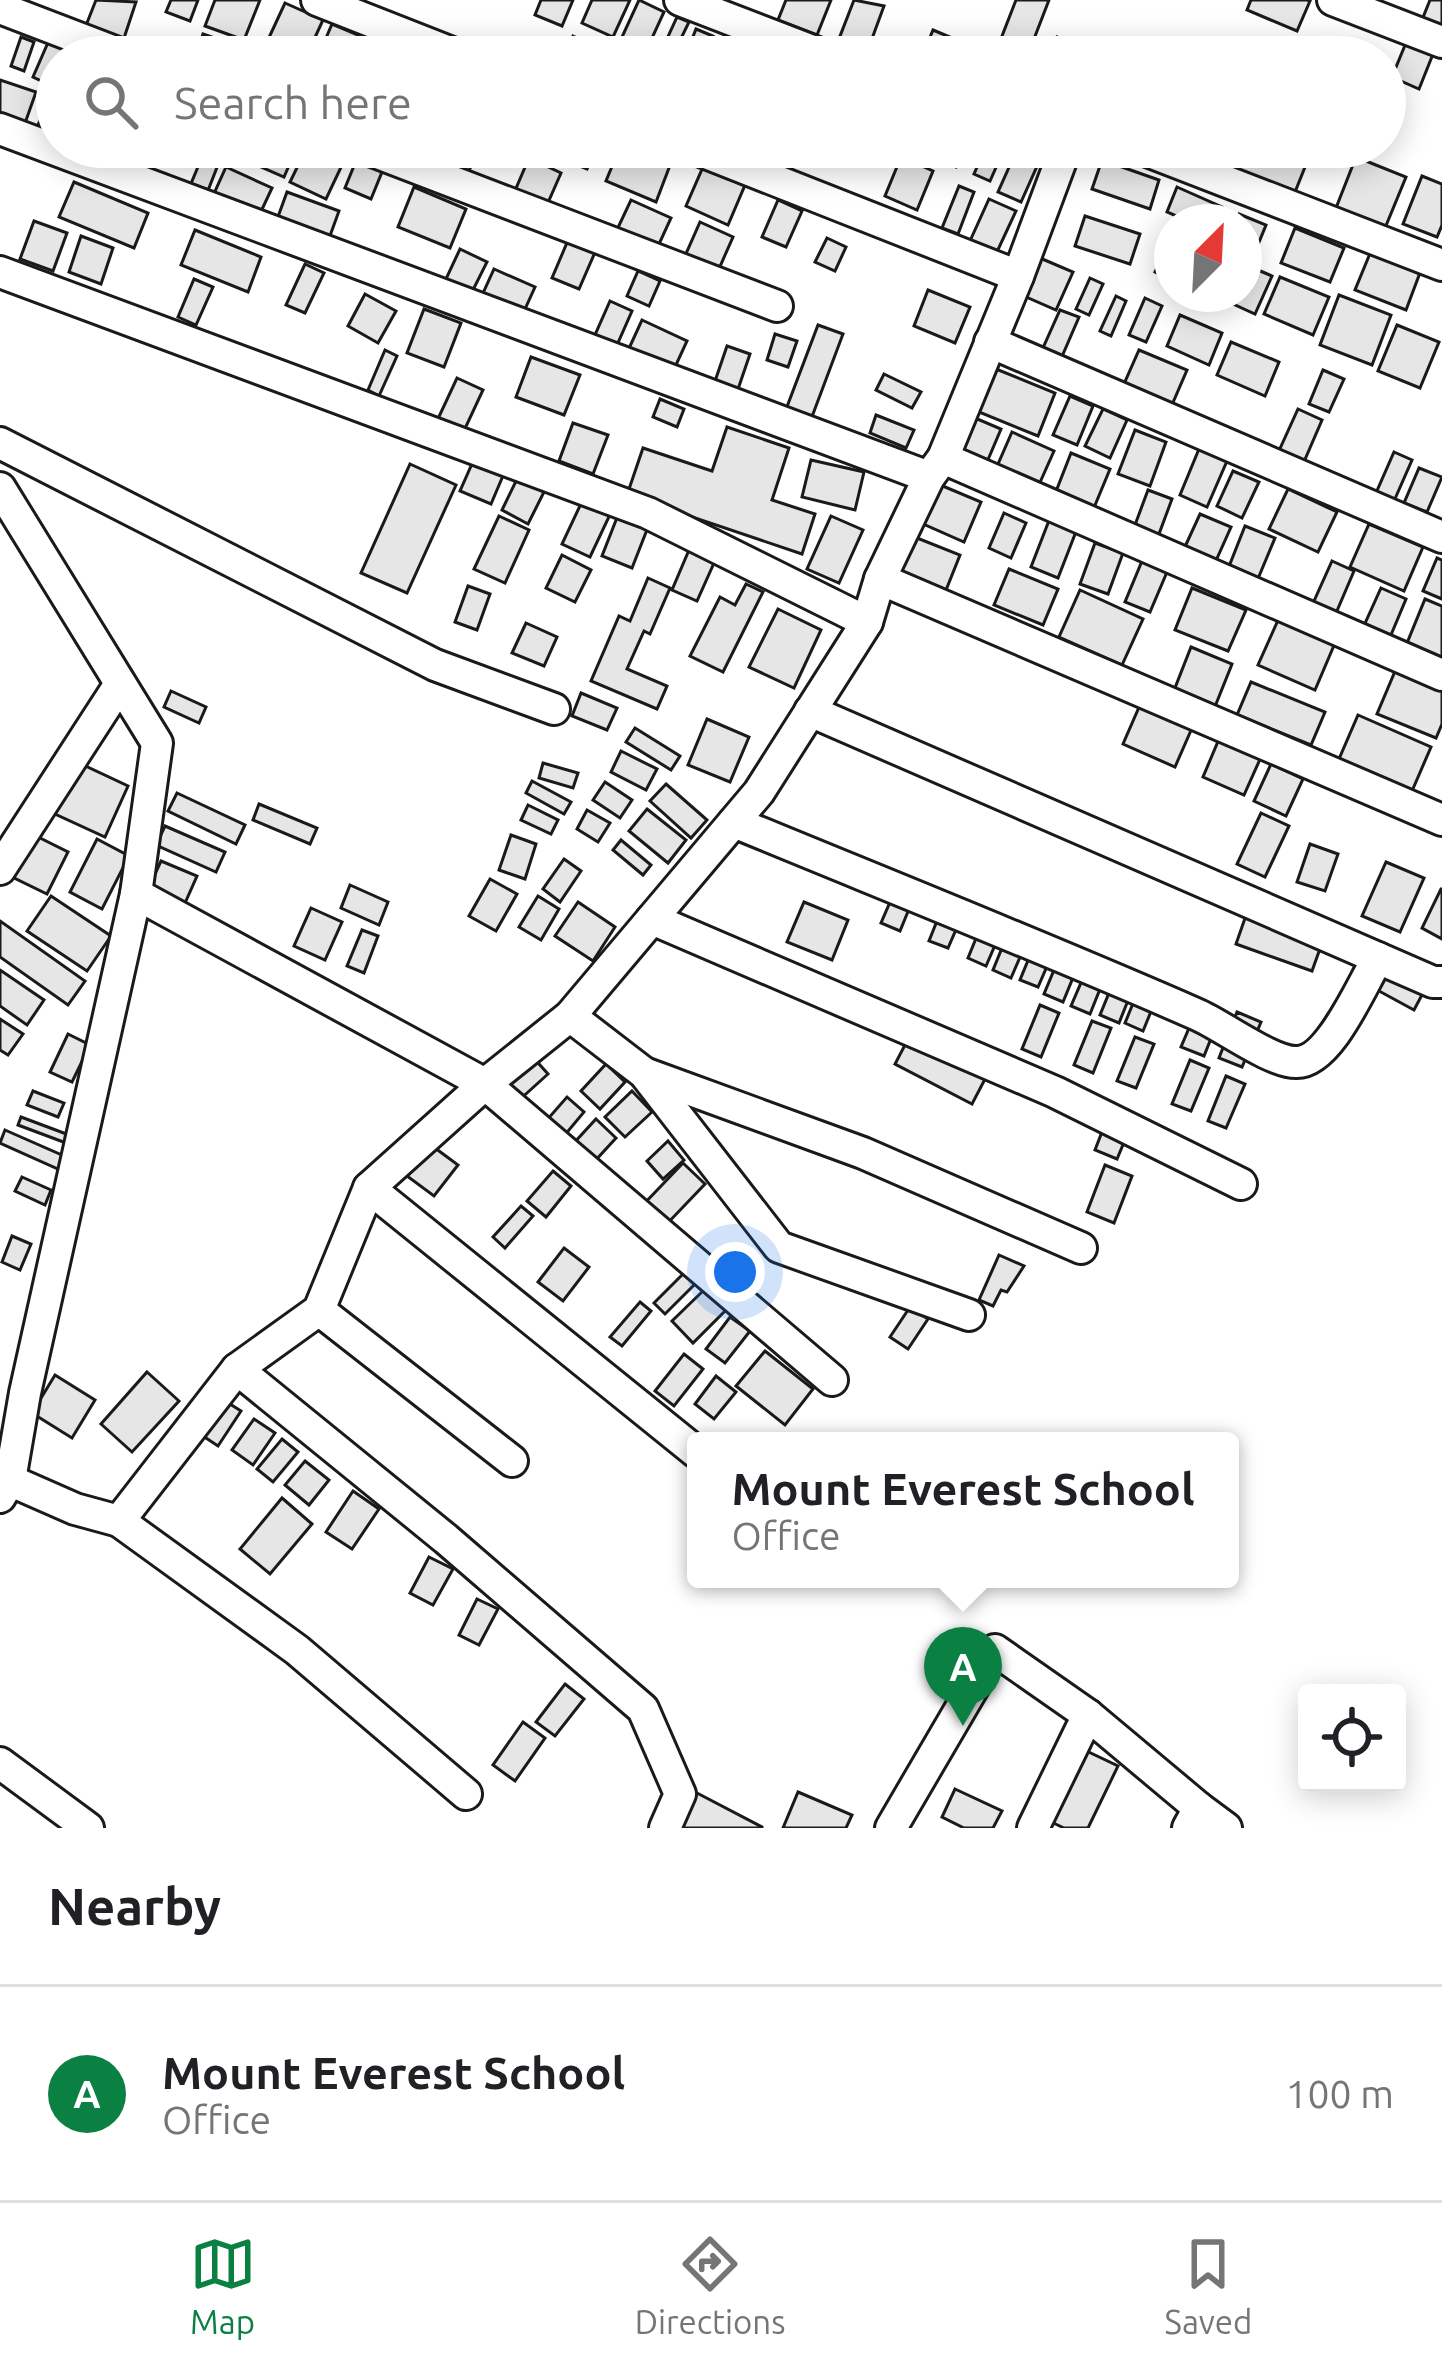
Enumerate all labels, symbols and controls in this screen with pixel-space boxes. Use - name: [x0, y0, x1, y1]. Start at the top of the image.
- search box: [36, 36, 1406, 168]
- icon: search: [78, 69, 144, 135]
- text: Search here: [174, 77, 412, 128]
- north arrow: [1154, 204, 1262, 312]
- your location: [705, 1242, 765, 1302]
- popup: [687, 1432, 1239, 1588]
- text: Mount Everest School: [731, 1463, 1195, 1514]
- text: Office: [731, 1514, 840, 1557]
- pin: A: [924, 1627, 1002, 1726]
- map controls: [1298, 1684, 1406, 1792]
- button: locate: [1298, 1684, 1406, 1792]
- text: Nearby: [48, 1877, 221, 1935]
- text: Mount Everest School: [162, 2047, 625, 2098]
- text: A: [73, 2072, 101, 2115]
- text: 100 m: [1285, 2072, 1394, 2115]
- text: Office: [162, 2098, 271, 2141]
- tab: Map: [190, 2231, 256, 2340]
- tab: Directions: [635, 2231, 785, 2340]
- tab: Saved: [1165, 2231, 1252, 2340]

